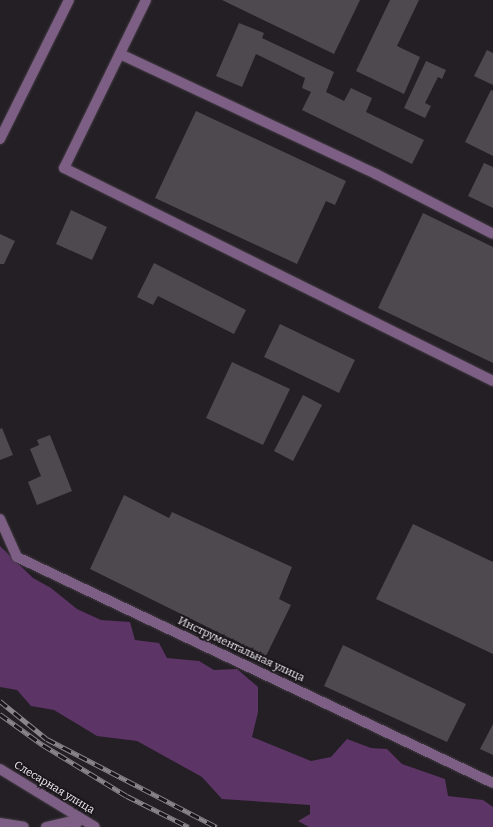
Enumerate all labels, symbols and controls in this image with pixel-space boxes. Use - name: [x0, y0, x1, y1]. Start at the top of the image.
- street label: Инструментальная улица: [176, 615, 306, 685]
- street label: Слесарная улица: [11, 759, 97, 817]

